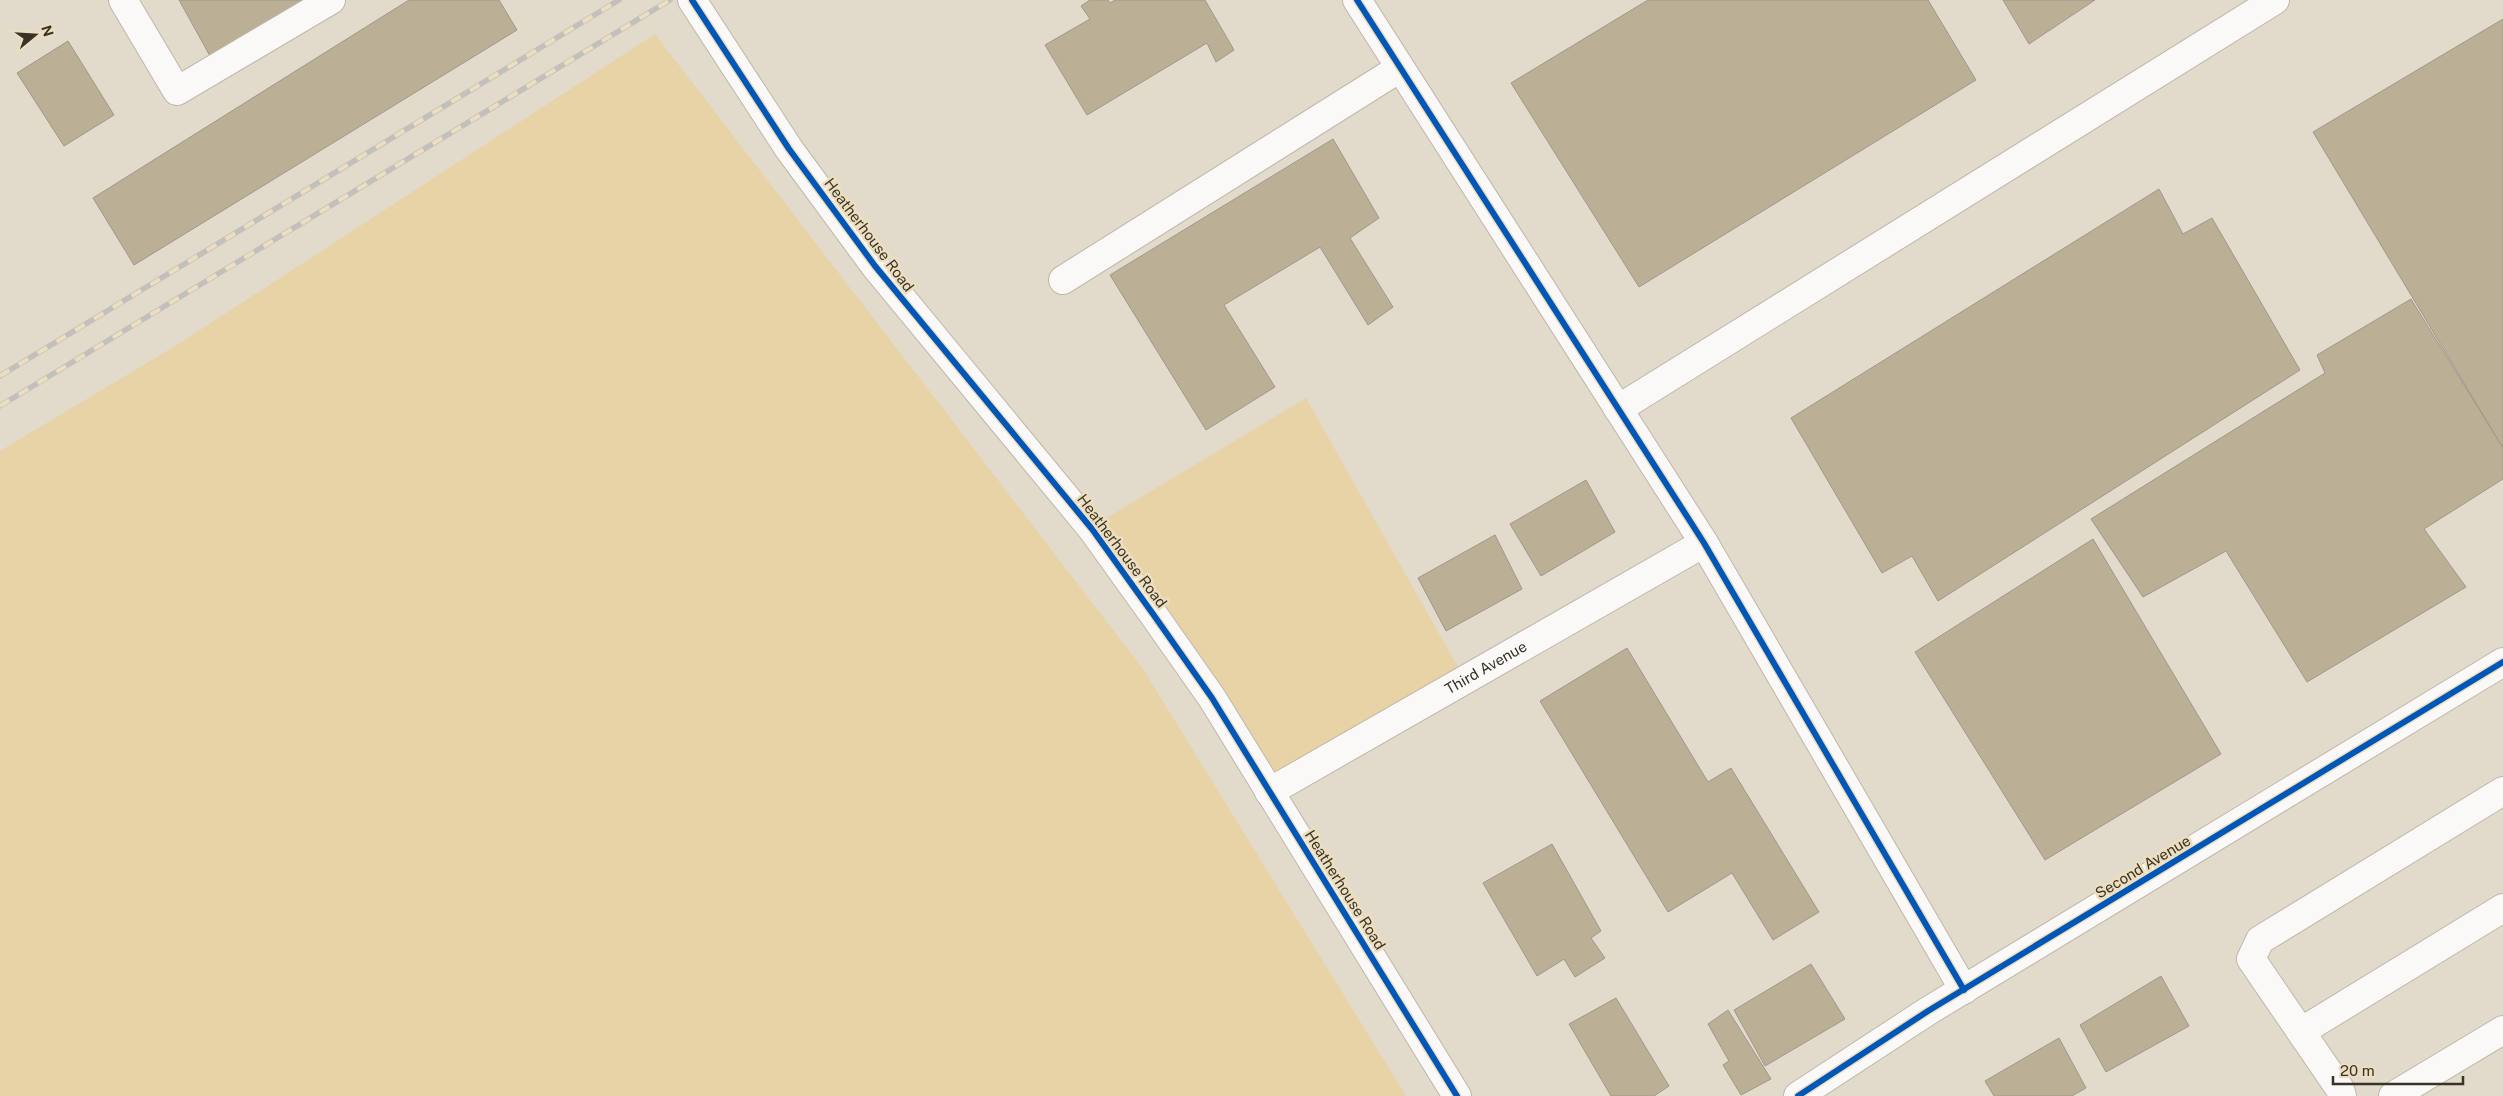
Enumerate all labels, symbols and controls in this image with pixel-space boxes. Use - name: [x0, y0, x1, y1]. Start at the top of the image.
- north arrow: [10, 10, 60, 60]
- text: N: [38, 23, 57, 39]
- street label: Heatherhouse Road: [821, 175, 918, 295]
- street label: Heatherhouse Road: [1074, 491, 1171, 611]
- street label: Third Avenue: [1442, 637, 1530, 697]
- street label: Heatherhouse Road: [1302, 827, 1389, 953]
- street label: Second Avenue: [2092, 831, 2193, 902]
- scale bar: [2333, 1054, 2463, 1086]
- text: 20 m: [2340, 1062, 2375, 1079]

